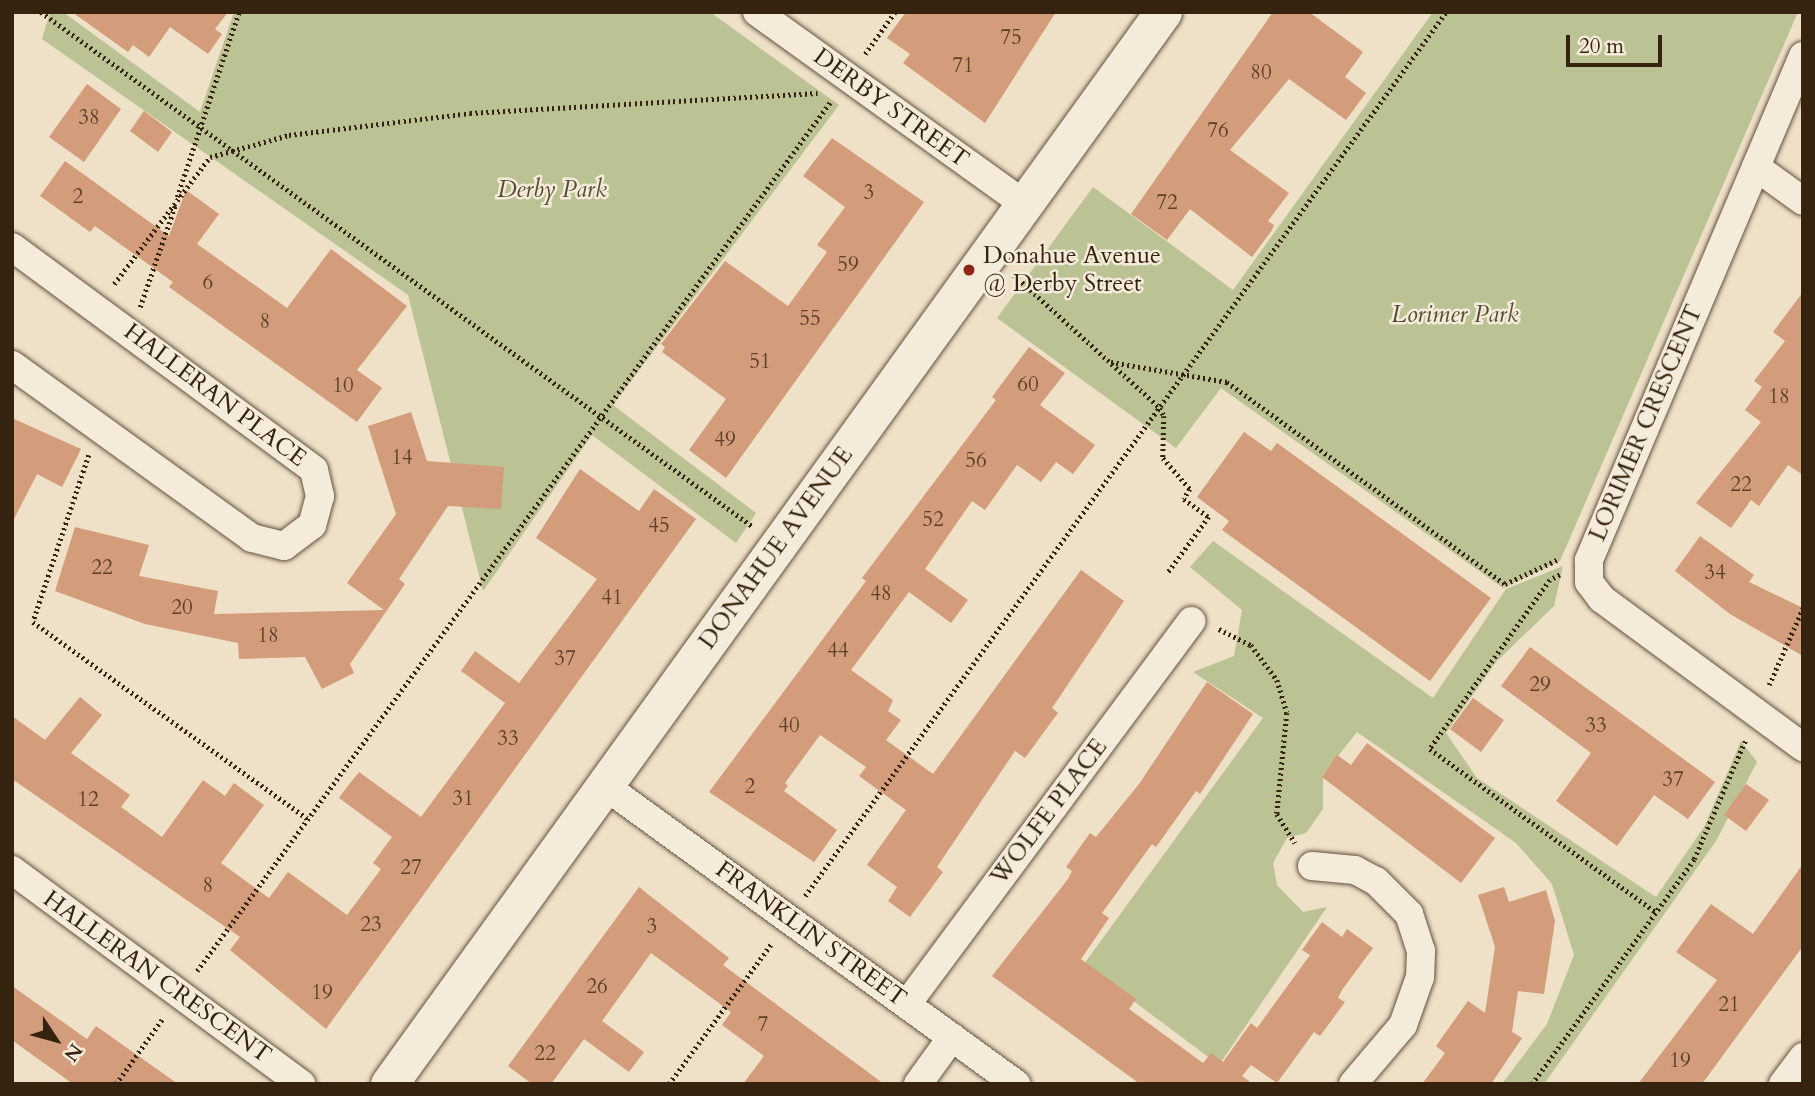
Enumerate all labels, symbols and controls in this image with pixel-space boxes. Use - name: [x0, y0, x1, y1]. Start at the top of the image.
- scale bar: [1570, 21, 1666, 65]
- house number: 75: [1000, 25, 1022, 51]
- text: 20 m: [1579, 32, 1624, 61]
- street label: DERBY STREET: [808, 42, 974, 174]
- house number: 71: [952, 53, 974, 79]
- house number: 80: [1250, 60, 1272, 86]
- house number: 38: [78, 105, 100, 131]
- house number: 76: [1207, 118, 1229, 144]
- park label: Derby Park: [497, 176, 607, 204]
- house number: 3: [864, 180, 874, 206]
- house number: 2: [73, 184, 83, 210]
- house number: 72: [1156, 190, 1178, 216]
- place label: Donahue Avenue @ Derby Street: [983, 242, 1161, 298]
- house number: 59: [837, 252, 859, 278]
- marker: Donahue Avenue @ Derby Street: [961, 262, 977, 278]
- house number: 6: [203, 270, 213, 296]
- park label: Lorimer Park: [1391, 301, 1519, 329]
- street label: LORIMER CRESCENT: [1583, 301, 1709, 545]
- house number: 55: [799, 306, 821, 332]
- house number: 8: [260, 309, 270, 335]
- street label: HALLERAN PLACE: [118, 317, 312, 473]
- house number: 51: [749, 349, 771, 375]
- house number: 60: [1017, 372, 1039, 398]
- house number: 10: [332, 373, 354, 399]
- house number: 18: [1768, 384, 1790, 410]
- house number: 49: [714, 427, 736, 453]
- street label: DONAHUE AVENUE: [693, 441, 859, 655]
- house number: 14: [391, 445, 413, 471]
- house number: 56: [965, 448, 987, 474]
- house number: 22: [1730, 472, 1752, 498]
- house number: 52: [922, 507, 944, 533]
- house number: 45: [648, 513, 670, 539]
- house number: 22: [91, 555, 113, 581]
- house number: 34: [1704, 560, 1726, 586]
- house number: 48: [870, 581, 892, 607]
- house number: 41: [601, 585, 623, 611]
- house number: 20: [171, 595, 193, 621]
- house number: 18: [257, 623, 279, 649]
- house number: 44: [827, 638, 849, 664]
- house number: 37: [554, 646, 576, 672]
- house number: 29: [1529, 672, 1551, 698]
- house number: 40: [778, 713, 800, 739]
- house number: 33: [1585, 713, 1607, 739]
- house number: 33: [497, 726, 519, 752]
- street label: WOLFE PLACE: [985, 733, 1113, 891]
- house number: 37: [1662, 767, 1684, 793]
- house number: 2: [745, 774, 755, 800]
- house number: 31: [452, 786, 474, 812]
- house number: 12: [77, 787, 99, 813]
- house number: 27: [400, 855, 422, 881]
- street label: FRANKLIN STREET: [710, 855, 912, 1013]
- house number: 8: [203, 873, 213, 899]
- street label: HALLERAN CRESCENT: [37, 885, 277, 1069]
- house number: 23: [360, 912, 382, 938]
- house number: 3: [647, 914, 657, 940]
- house number: 26: [586, 974, 608, 1000]
- house number: 19: [311, 980, 333, 1006]
- house number: 21: [1718, 992, 1740, 1018]
- north arrow: [21, 1005, 91, 1075]
- house number: 7: [758, 1012, 768, 1038]
- house number: 22: [534, 1041, 556, 1067]
- house number: 19: [1669, 1048, 1691, 1074]

